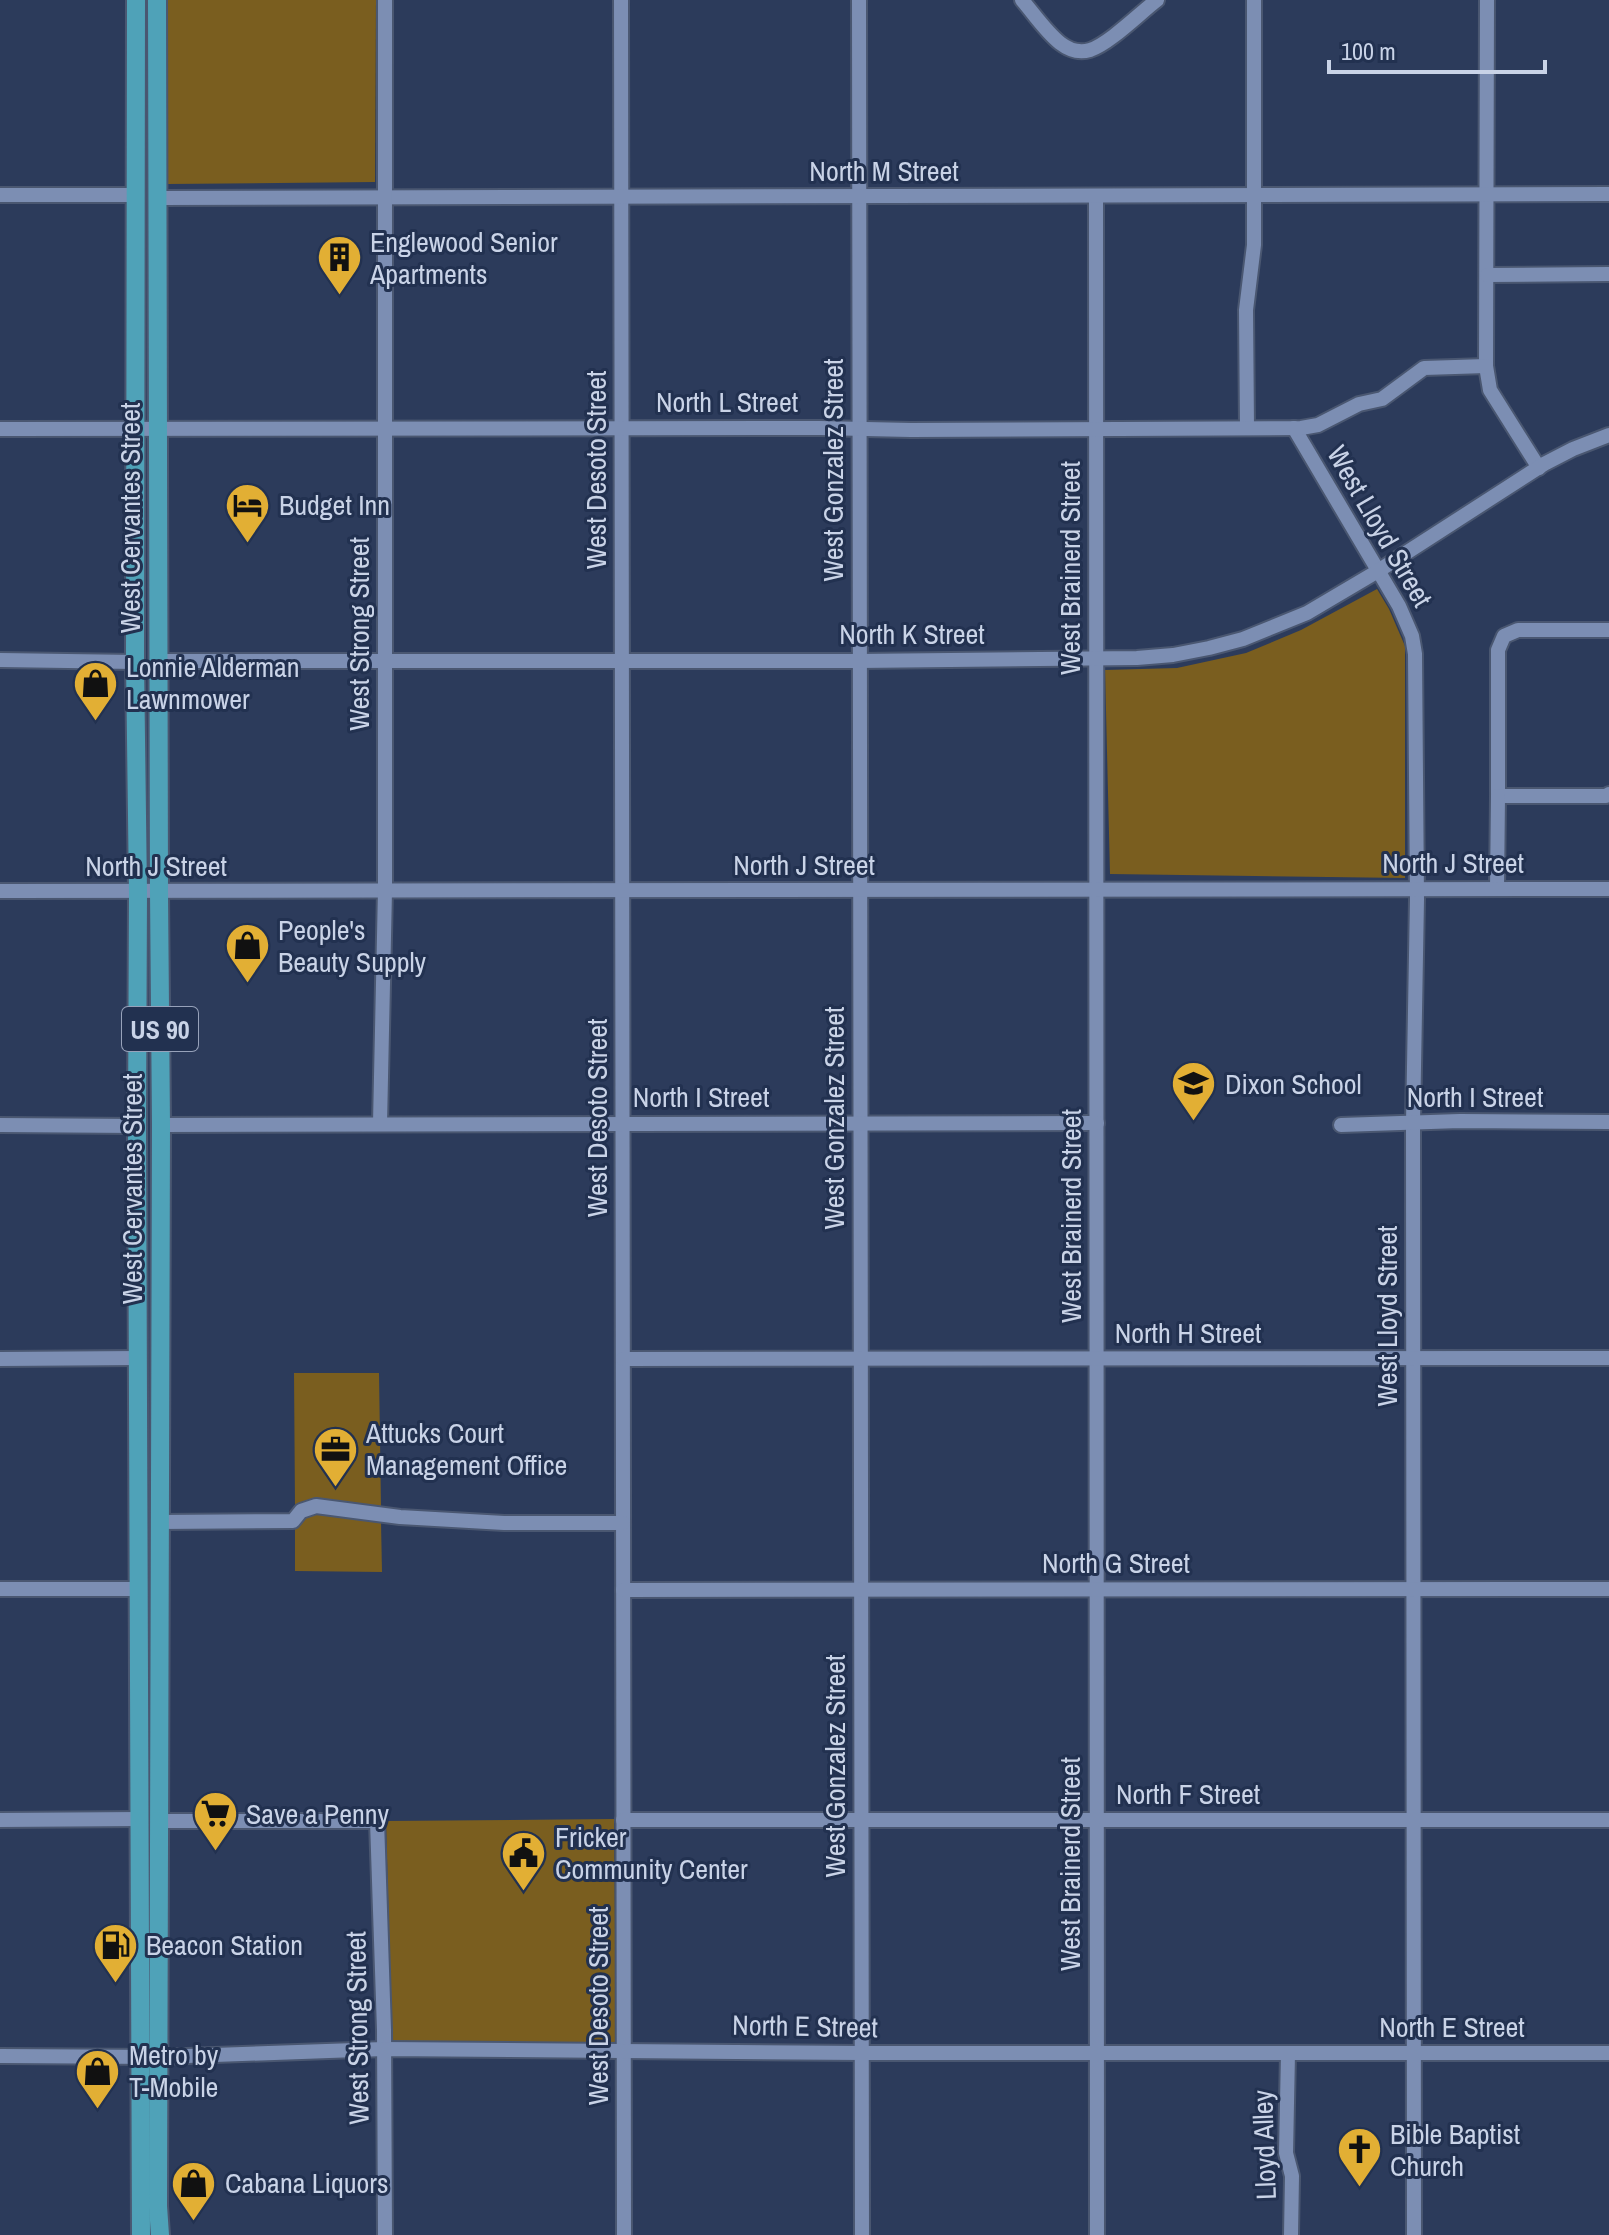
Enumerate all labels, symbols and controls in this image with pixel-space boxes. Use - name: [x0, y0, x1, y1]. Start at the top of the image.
- scale bar: [1329, 24, 1545, 74]
- text: 100 m: [1341, 35, 1396, 67]
- street label: North M Street: [809, 152, 959, 190]
- place label: Englewood Senior Apartments: [369, 223, 558, 293]
- building icon: Englewood Senior Apartments: [315, 234, 363, 297]
- street label: West Gonzalez Street: [814, 359, 852, 581]
- street label: West Desoto Street: [577, 371, 615, 569]
- street label: North L Street: [656, 383, 798, 421]
- street label: West Cervantes Street: [111, 403, 149, 633]
- street label: West Lloyd Street: [1318, 438, 1442, 614]
- street label: West Brainerd Street: [1051, 461, 1089, 675]
- hotel icon: Budget Inn: [224, 481, 272, 544]
- place label: Budget Inn: [279, 486, 390, 524]
- street label: West Strong Street: [340, 537, 378, 731]
- street label: North K Street: [839, 615, 985, 653]
- place label: Lonnie Alderman Lawnmower: [126, 648, 300, 718]
- shop icon: Lonnie Alderman Lawnmower: [71, 659, 119, 722]
- street label: North J Street: [1382, 844, 1524, 882]
- street label: North J Street: [733, 846, 875, 884]
- street label: North J Street: [85, 847, 227, 885]
- place label: People's Beauty Supply: [278, 911, 427, 981]
- shop icon: People's Beauty Supply: [223, 922, 271, 985]
- road number: US 90: [122, 1007, 198, 1051]
- street label: West Gonzalez Street: [815, 1007, 853, 1229]
- street label: West Desoto Street: [578, 1019, 616, 1217]
- school or university icon: Dixon School: [1170, 1060, 1218, 1123]
- place label: Dixon School: [1225, 1065, 1362, 1103]
- street label: West Cervantes Street: [113, 1074, 151, 1304]
- street label: North I Street: [633, 1078, 769, 1116]
- street label: North I Street: [1407, 1078, 1543, 1116]
- street label: West Brainerd Street: [1052, 1109, 1090, 1323]
- street label: West Lloyd Street: [1368, 1226, 1406, 1406]
- street label: North H Street: [1115, 1314, 1261, 1352]
- place label: Attucks Court Management Office: [365, 1414, 567, 1484]
- office icon: Attucks Court Management Office: [311, 1425, 359, 1488]
- street label: North G Street: [1042, 1544, 1190, 1582]
- street label: West Gonzalez Street: [816, 1655, 854, 1877]
- street label: West Brainerd Street: [1051, 1757, 1089, 1971]
- street label: North F Street: [1116, 1775, 1260, 1813]
- supermarket icon: Save a Penny: [191, 1790, 239, 1853]
- place label: Save a Penny: [246, 1795, 389, 1833]
- place label: Fricker Community Center: [555, 1818, 748, 1888]
- public building icon: Fricker Community Center: [500, 1829, 548, 1892]
- street label: West Desoto Street: [579, 1907, 617, 2105]
- fuel station icon: Beacon Station: [91, 1921, 139, 1984]
- place label: Beacon Station: [146, 1926, 303, 1964]
- street label: West Strong Street: [336, 1931, 378, 2125]
- street label: North E Street: [732, 2006, 878, 2046]
- street label: North E Street: [1379, 2008, 1525, 2046]
- place label: Metro by T-Mobile: [129, 2036, 219, 2106]
- shop icon: Metro by T-Mobile: [74, 2047, 122, 2110]
- street label: Lloyd Alley: [1243, 2089, 1285, 2201]
- place label: Bible Baptist Church: [1390, 2115, 1520, 2185]
- church icon: Bible Baptist Church: [1335, 2126, 1383, 2189]
- shop icon: Cabana Liquors: [170, 2159, 218, 2222]
- place label: Cabana Liquors: [225, 2164, 388, 2202]

